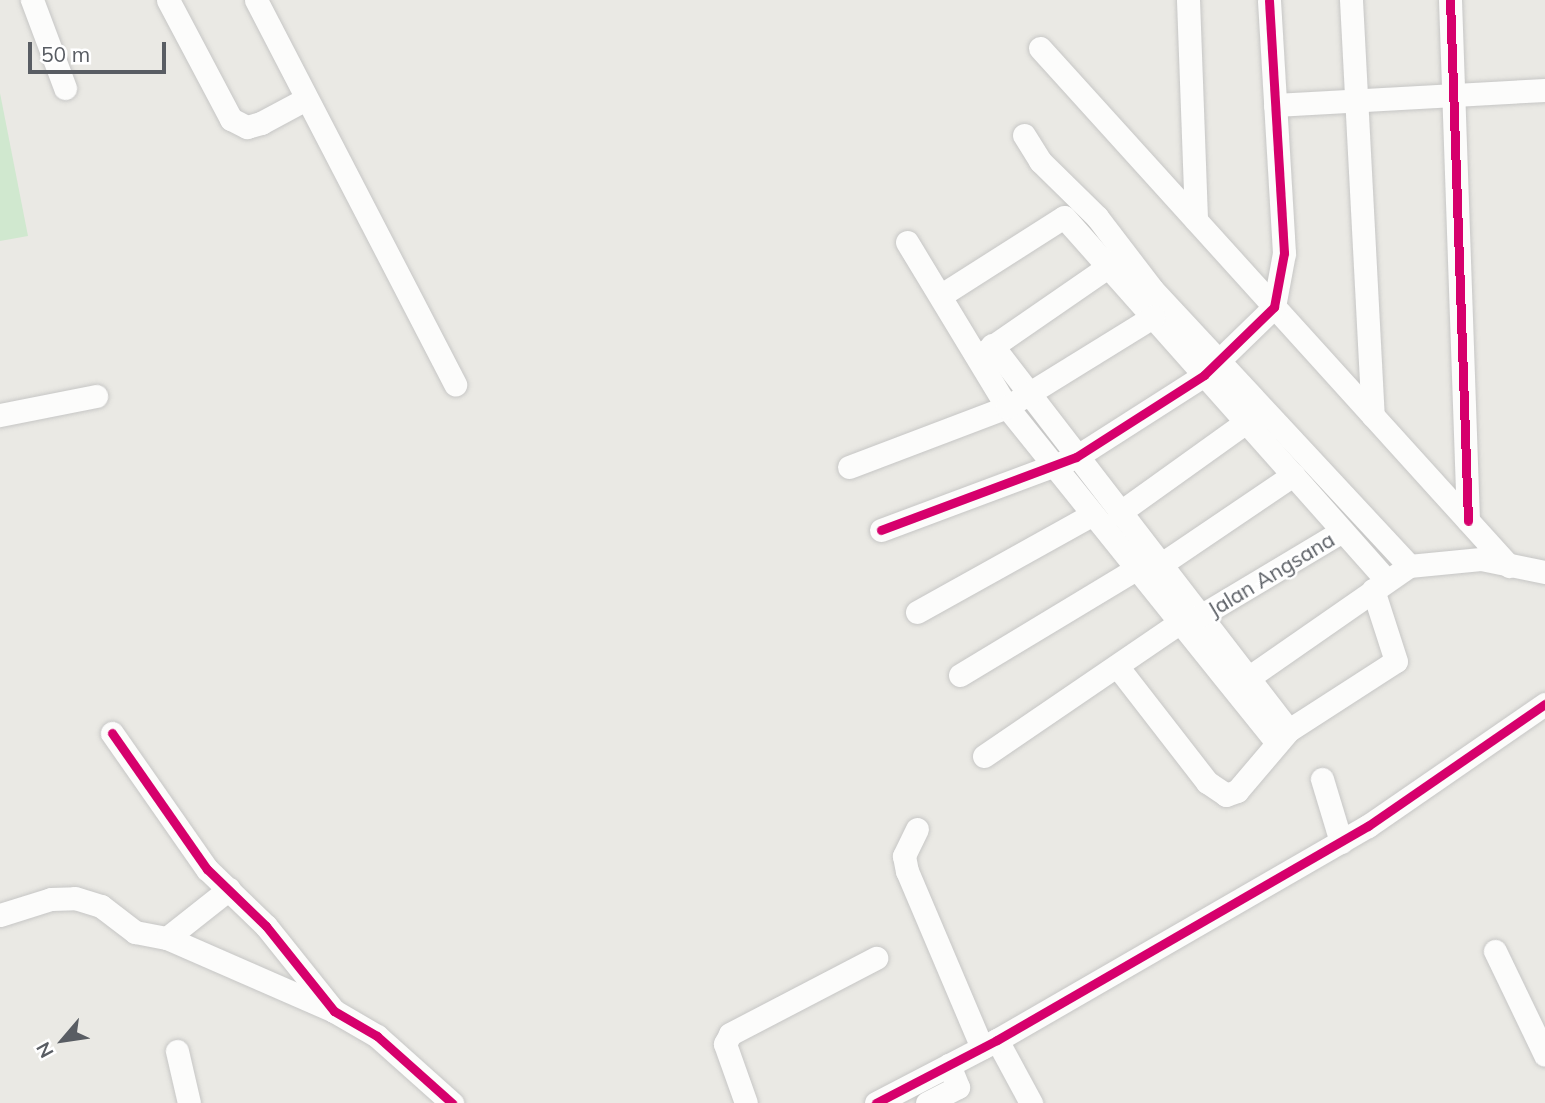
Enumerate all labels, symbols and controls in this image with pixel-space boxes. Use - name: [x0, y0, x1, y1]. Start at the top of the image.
- scale bar: [32, 28, 170, 72]
- text: 50 m: [41, 41, 90, 67]
- street label: Jalan Angsana: [1203, 526, 1339, 622]
- north arrow: [28, 1005, 98, 1075]
- text: N: [31, 1038, 59, 1062]

